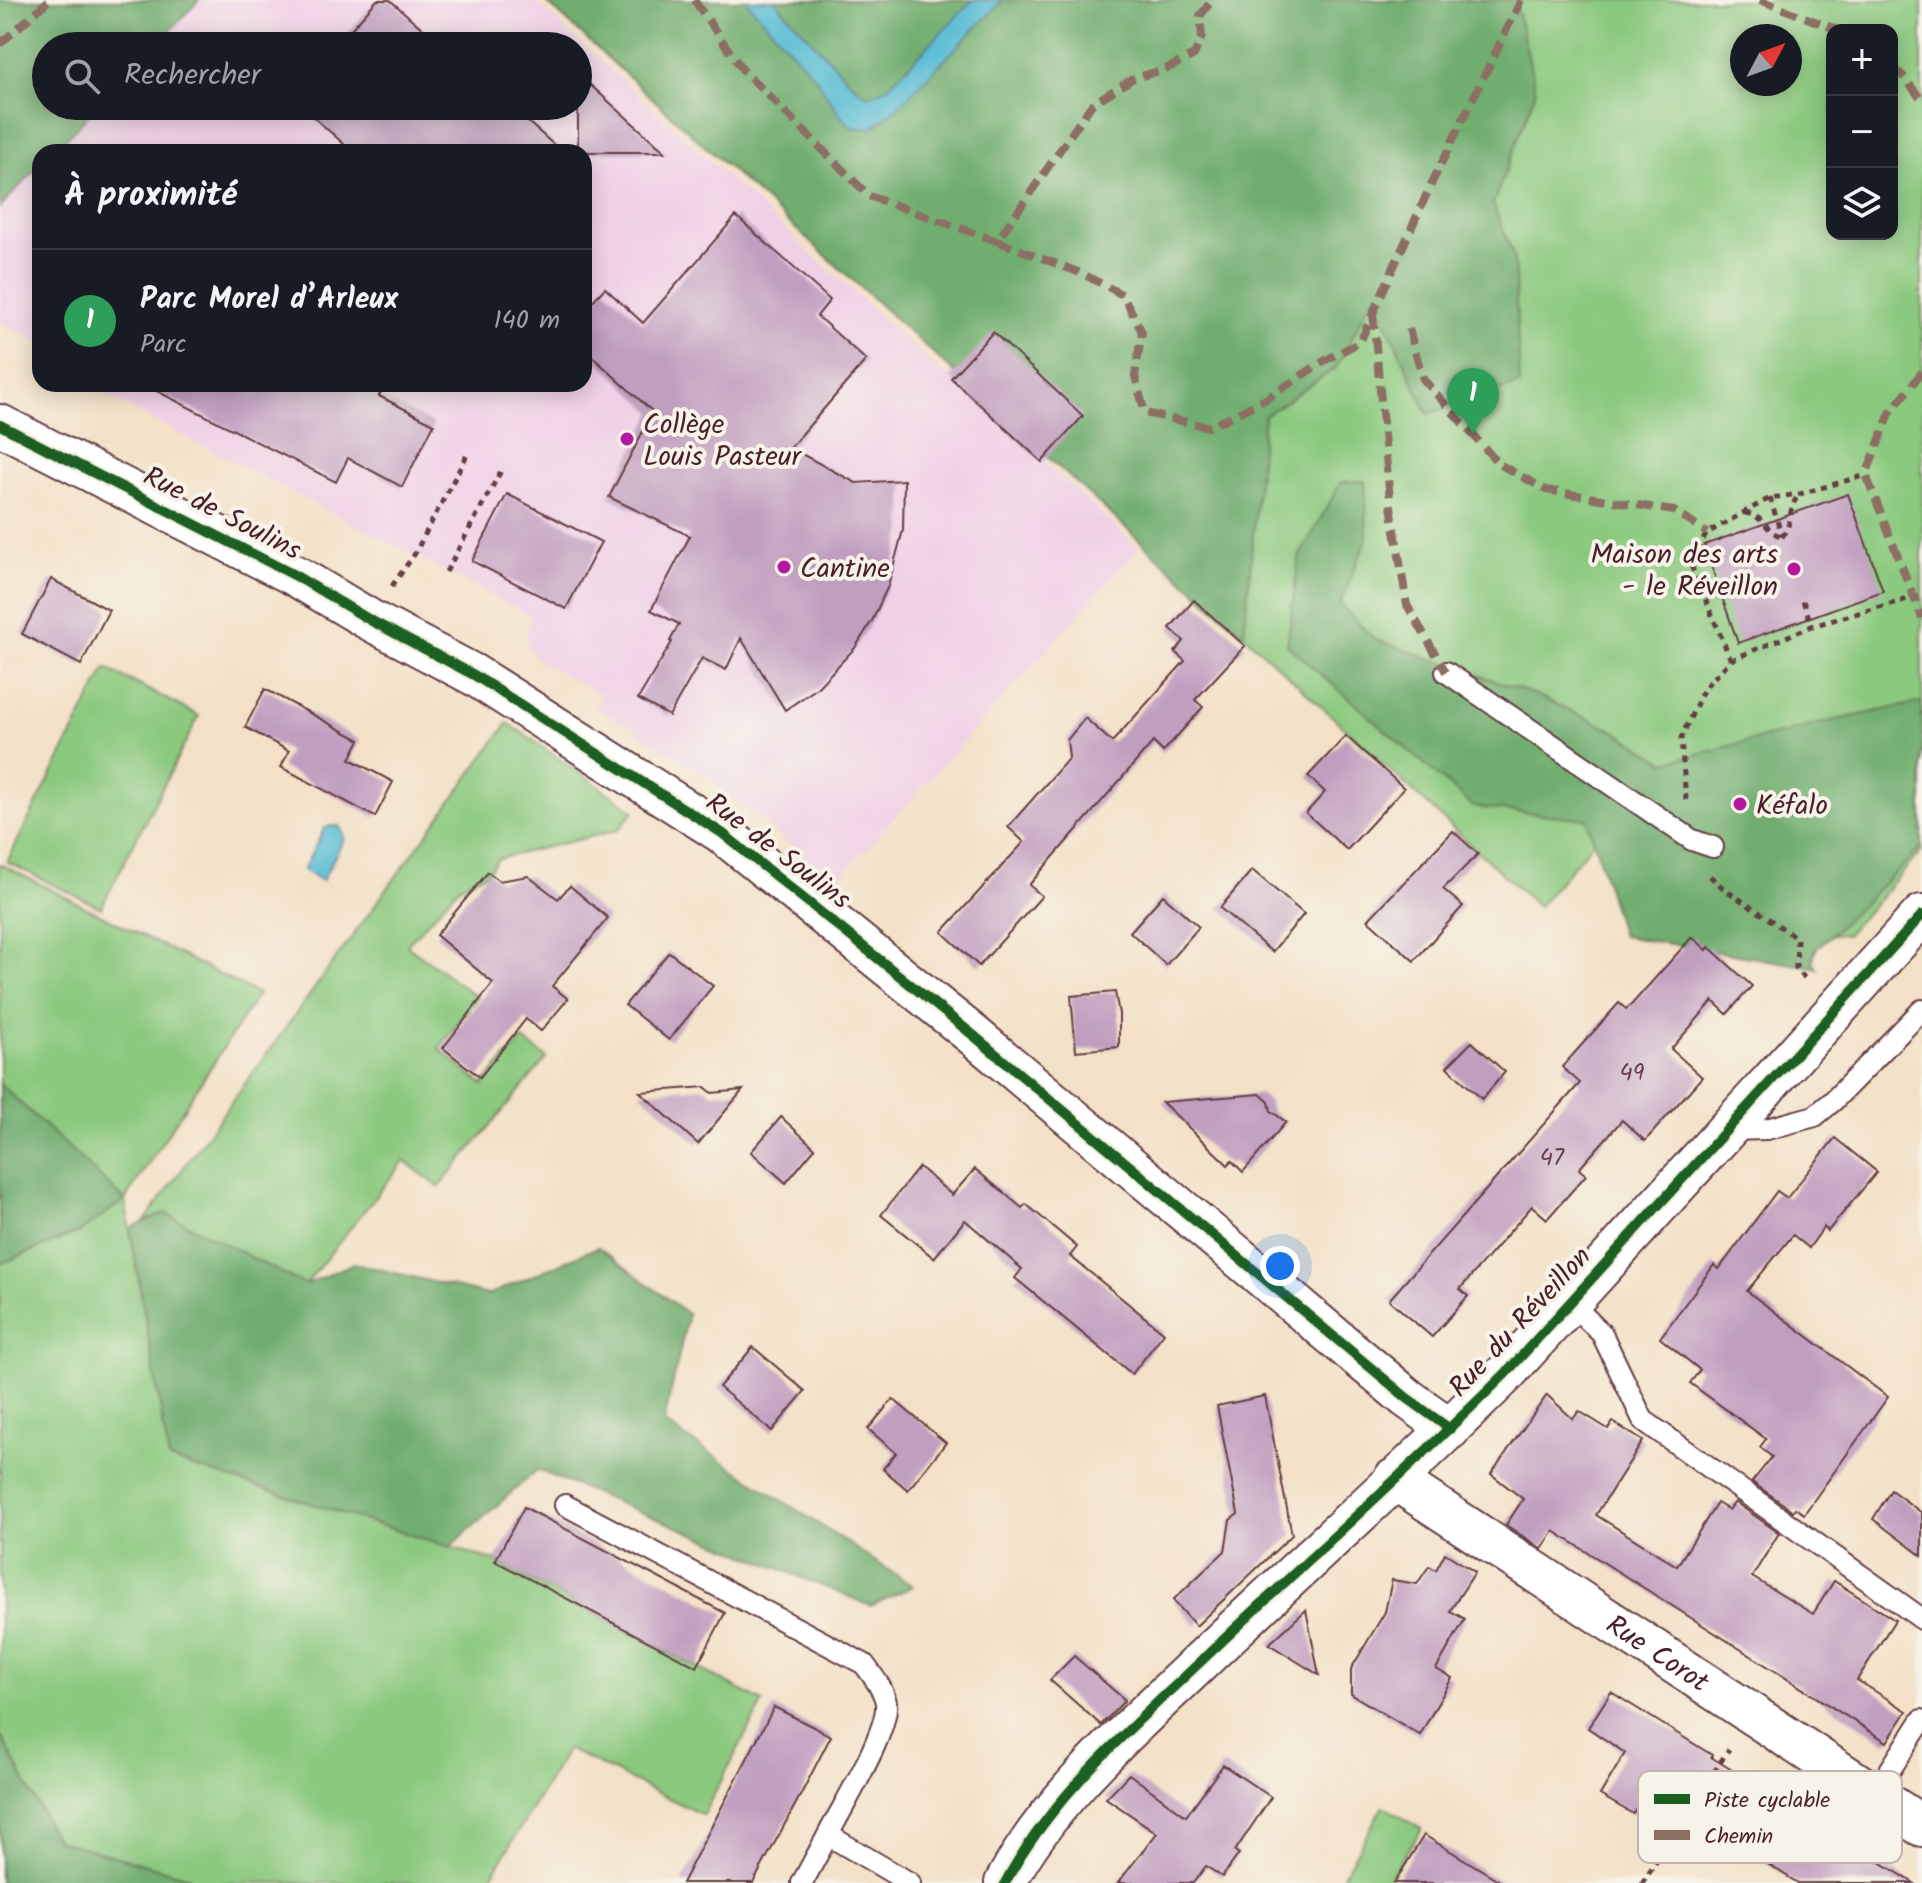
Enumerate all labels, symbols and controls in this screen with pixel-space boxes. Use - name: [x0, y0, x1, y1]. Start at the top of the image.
- north arrow: [1730, 24, 1802, 96]
- map controls: [1826, 24, 1898, 240]
- button: +: [1826, 24, 1898, 96]
- search box: [32, 32, 592, 120]
- text: Rechercher: [124, 52, 261, 100]
- icon: search: [60, 54, 104, 98]
- button: −: [1826, 96, 1898, 168]
- button: layers: [1826, 168, 1898, 240]
- text: À proximité: [64, 169, 237, 223]
- text: Parc Morel d’Arleux: [140, 276, 398, 324]
- text: 1: [86, 300, 94, 342]
- text: 140 m: [493, 300, 560, 342]
- text: Parc: [140, 324, 187, 366]
- pin: 1: [1447, 368, 1499, 434]
- place label: Collège Louis Pasteur: [643, 403, 802, 480]
- marker: Collège Louis Pasteur: [618, 430, 636, 448]
- street label: Rue de Soulins: [135, 455, 309, 574]
- place label: Maison des arts - le Réveillon: [1590, 533, 1778, 610]
- place label: Cantine: [800, 547, 890, 592]
- marker: Cantine: [775, 558, 793, 576]
- marker: Maison des arts - le Réveillon: [1785, 560, 1803, 578]
- street label: Rue de Soulins: [695, 782, 860, 922]
- place label: Kéfalo: [1756, 784, 1828, 829]
- marker: Kéfalo: [1731, 795, 1749, 813]
- house number: 49: [1620, 1054, 1645, 1093]
- house number: 47: [1540, 1139, 1565, 1178]
- street label: Rue du Réveillon: [1438, 1237, 1603, 1409]
- your location: [1260, 1246, 1300, 1286]
- street label: Rue Corot: [1596, 1604, 1718, 1706]
- legend: [1638, 1771, 1902, 1863]
- text: Piste cyclable: [1704, 1784, 1830, 1819]
- text: Chemin: [1704, 1820, 1773, 1855]

